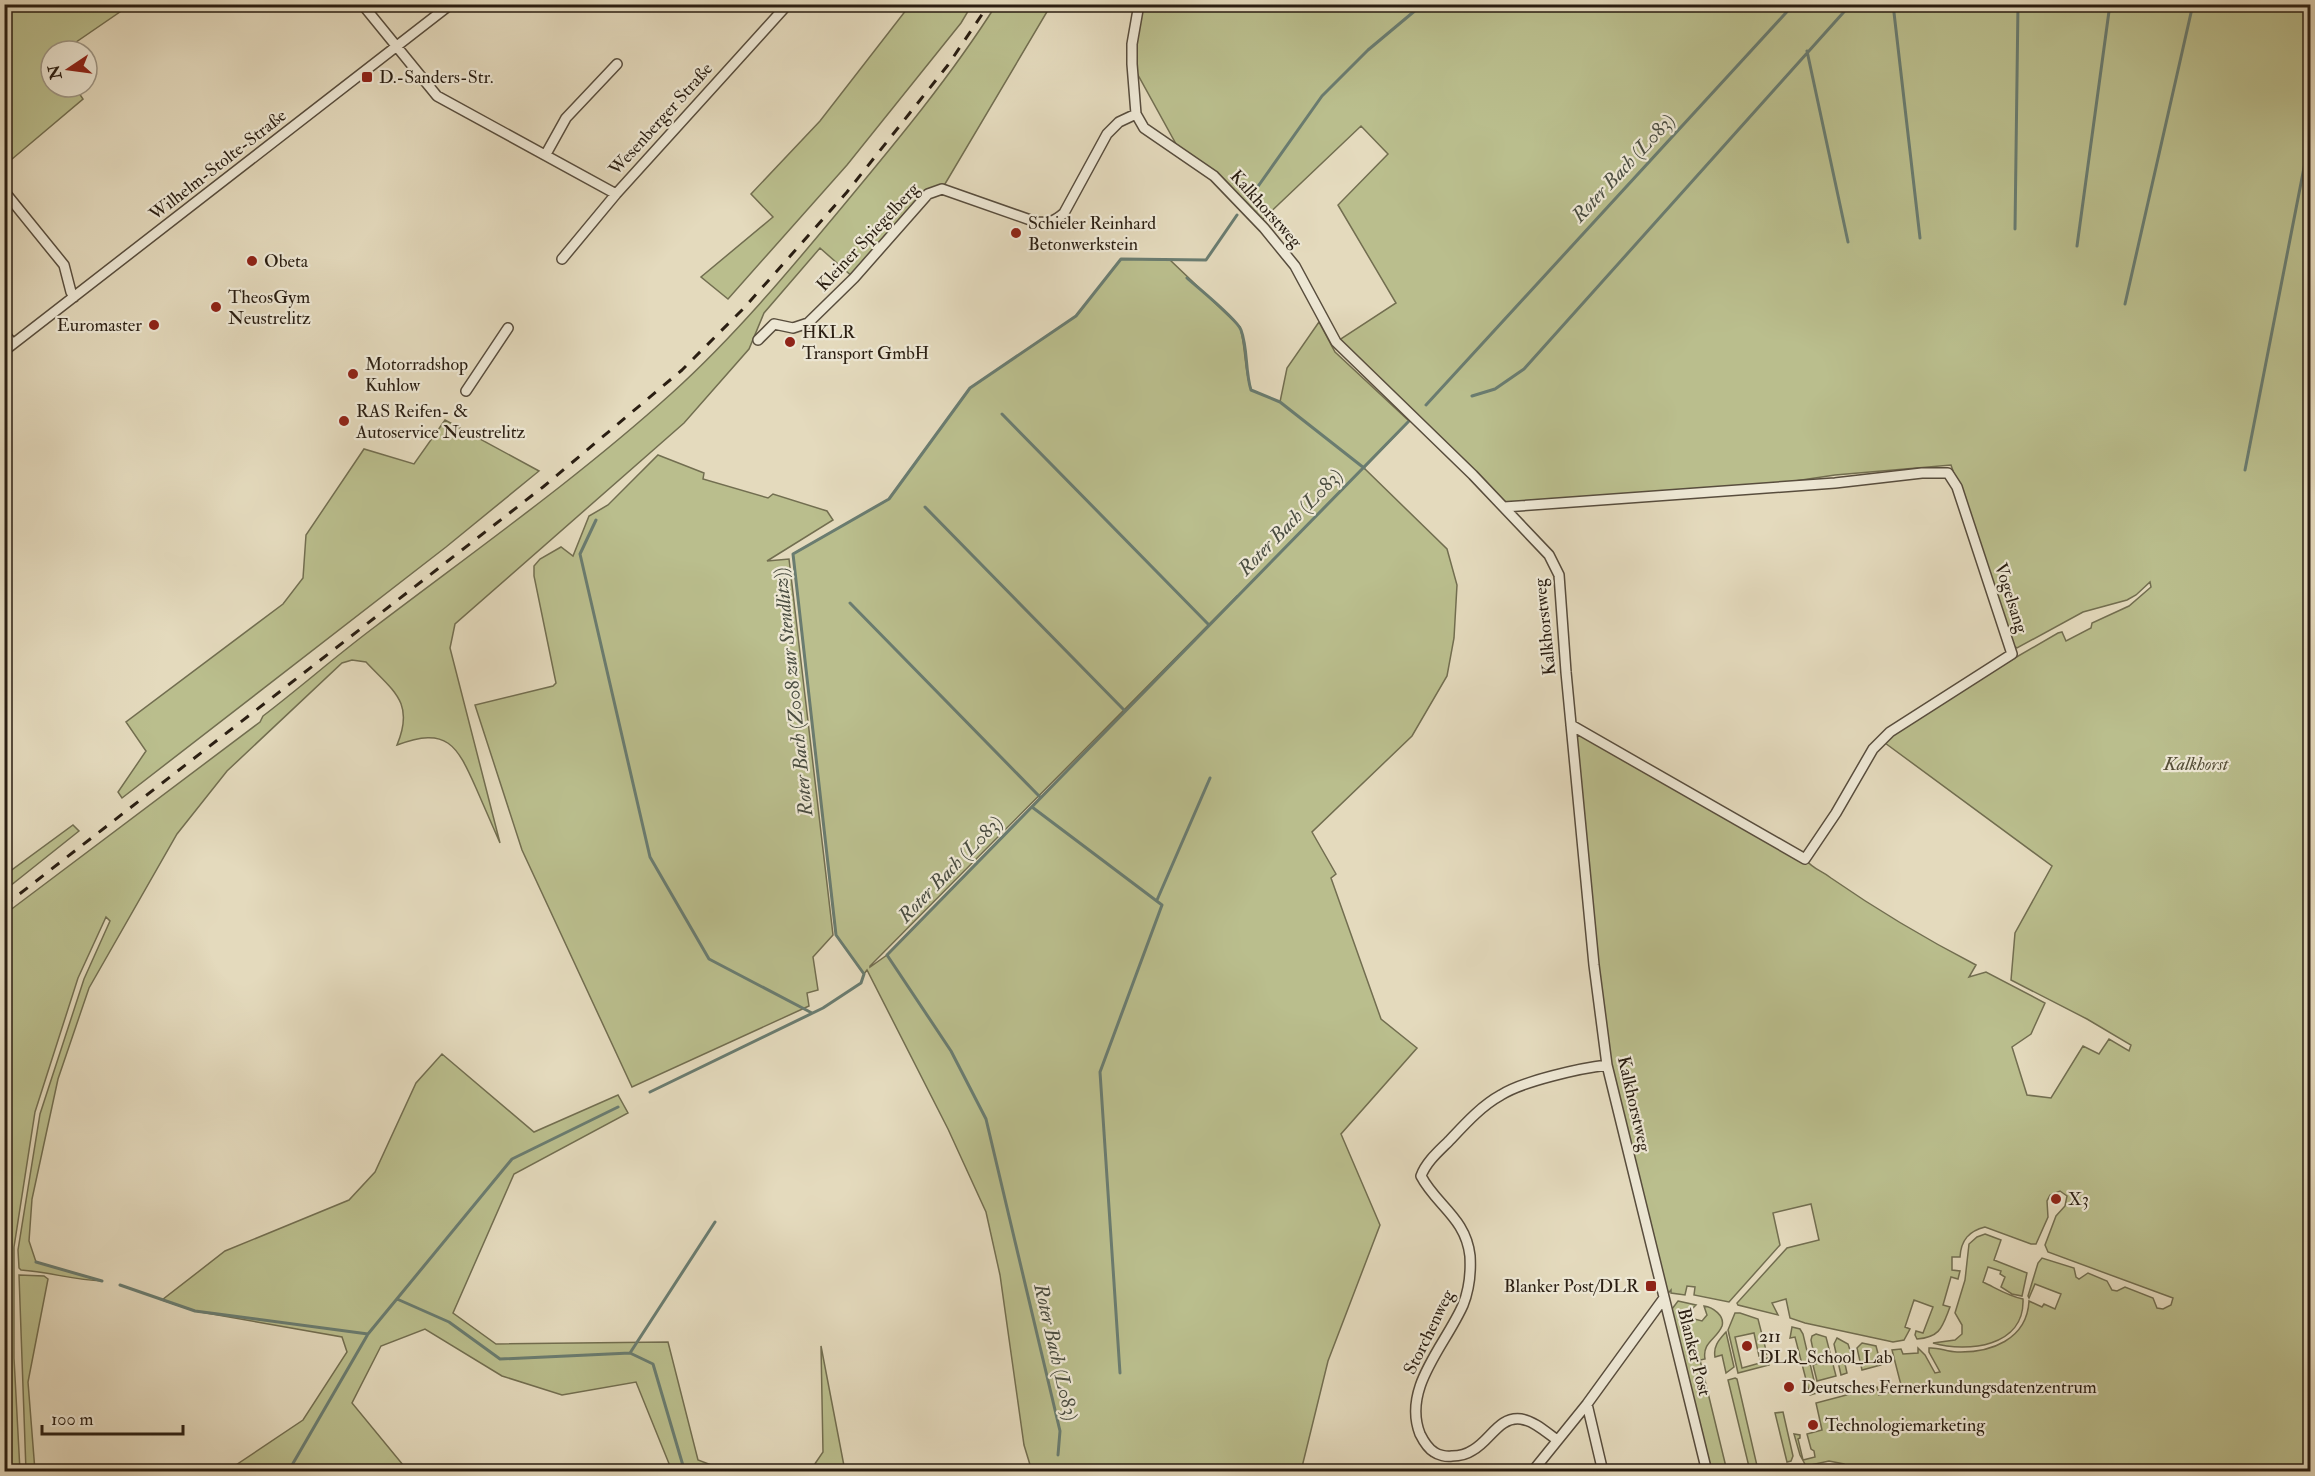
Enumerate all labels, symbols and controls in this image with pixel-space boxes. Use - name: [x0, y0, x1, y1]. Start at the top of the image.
- north arrow: [39, 39, 99, 99]
- street label: Wesenberger Straße: [604, 57, 718, 181]
- text: N: [44, 62, 67, 82]
- place label: D.-Sanders-Str.: [379, 66, 493, 89]
- marker: D.-Sanders-Str.: [360, 70, 374, 84]
- street label: Wilhelm-Stolte-Straße: [144, 104, 292, 226]
- water label: Roter Bach (L083): [1566, 108, 1680, 228]
- street label: Kalkhorstweg: [1225, 165, 1308, 254]
- street label: Kleiner Spiegelberg: [812, 177, 925, 296]
- place label: Schieler Reinhard Betonwerkstein: [1028, 212, 1156, 256]
- marker: Schieler Reinhard Betonwerkstein: [1009, 226, 1023, 240]
- place label: Obeta: [264, 250, 309, 273]
- marker: Obeta: [245, 254, 259, 268]
- place label: TheosGym Neustrelitz: [228, 286, 311, 330]
- marker: TheosGym Neustrelitz: [209, 300, 223, 314]
- place label: Euromaster: [57, 314, 142, 337]
- marker: Euromaster: [147, 318, 161, 332]
- place label: HKLR Transport GmbH: [802, 321, 929, 365]
- marker: HKLR Transport GmbH: [783, 335, 797, 349]
- place label: Motorradshop Kuhlow: [365, 353, 468, 397]
- marker: Motorradshop Kuhlow: [346, 367, 360, 381]
- place label: RAS Reifen- & Autoservice Neustrelitz: [355, 400, 526, 444]
- marker: RAS Reifen- & Autoservice Neustrelitz: [337, 414, 351, 428]
- water label: Roter Bach (L083): [1232, 463, 1347, 582]
- street label: Vogelsang: [1989, 560, 2034, 637]
- water label: Roter Bach (Z008 zur Stendlitz)): [768, 567, 819, 818]
- street label: Kalkhorstweg: [1528, 576, 1562, 677]
- park label: Kalkhorst: [2163, 753, 2229, 776]
- water label: Roter Bach (L083): [892, 810, 1007, 929]
- street label: Kalkhorstweg: [1612, 1054, 1656, 1155]
- place label: X3: [2068, 1188, 2089, 1211]
- marker: X3: [2049, 1192, 2063, 1206]
- place label: Blanker Post/DLR: [1504, 1275, 1640, 1298]
- marker: Blanker Post/DLR: [1644, 1279, 1658, 1293]
- water label: Roter Bach (L083): [1028, 1280, 1084, 1423]
- street label: Storchenweg: [1399, 1285, 1460, 1378]
- street label: Blanker Post: [1672, 1306, 1716, 1399]
- place label: 211 DLR_School_Lab: [1759, 1325, 1893, 1369]
- marker: 211 DLR_School_Lab: [1740, 1339, 1754, 1353]
- place label: Deutsches Fernerkundungsdatenzentrum: [1801, 1376, 2097, 1399]
- marker: Deutsches Fernerkundungsdatenzentrum: [1782, 1380, 1796, 1394]
- scale bar: [42, 1398, 183, 1436]
- text: 100 m: [51, 1408, 94, 1431]
- place label: Technologiemarketing: [1825, 1414, 1986, 1437]
- marker: Technologiemarketing: [1806, 1418, 1820, 1432]

